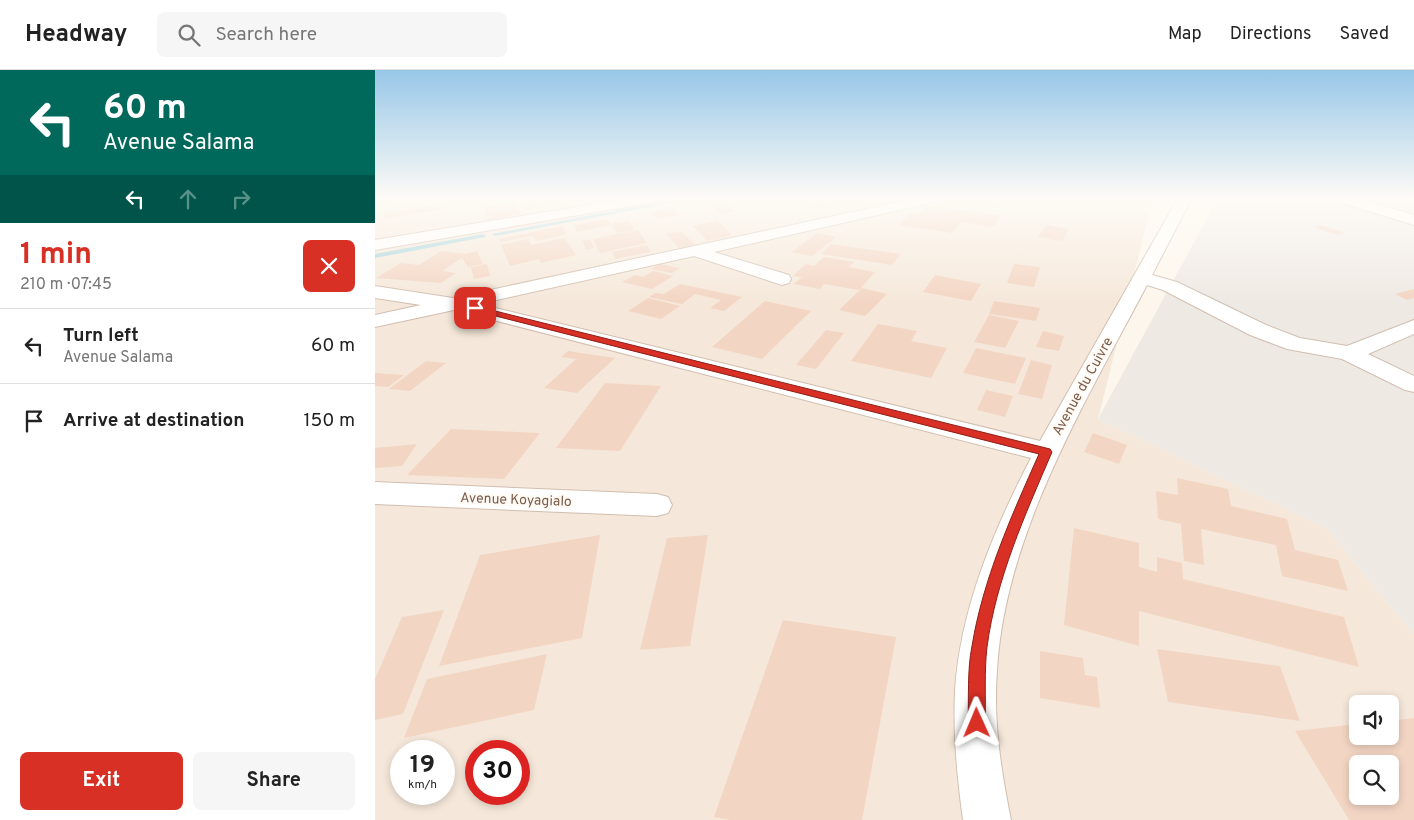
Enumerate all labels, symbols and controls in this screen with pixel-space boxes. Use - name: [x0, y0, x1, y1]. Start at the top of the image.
- search box: [157, 12, 507, 57]
- text: Headway: [25, 20, 127, 50]
- icon: search: [175, 21, 203, 49]
- text: Search here: [215, 23, 317, 47]
- text: Map: [1168, 23, 1202, 46]
- text: Directions: [1230, 23, 1312, 46]
- text: Saved: [1340, 23, 1389, 46]
- text: 60 m: [103, 87, 187, 131]
- icon: left: [20, 90, 85, 155]
- text: Avenue Salama: [103, 130, 254, 157]
- icon: left: [121, 185, 149, 213]
- icon: ahead: [174, 185, 202, 213]
- icon: right: [227, 185, 255, 213]
- text: 1 min: [20, 237, 92, 274]
- button: close: [303, 240, 355, 292]
- text: 210 m · 07:45: [20, 275, 112, 295]
- pin: [454, 287, 496, 329]
- icon: arrive: [461, 294, 489, 322]
- text: Turn left: [63, 324, 139, 348]
- icon: left: [20, 332, 48, 360]
- text: 60 m: [311, 334, 355, 358]
- street label: Avenue du Cuivre: [1049, 335, 1117, 439]
- text: Avenue Salama: [63, 348, 173, 368]
- icon: arrive: [20, 407, 48, 435]
- text: Arrive at destination: [63, 409, 244, 433]
- text: 150 m: [303, 409, 355, 433]
- street label: Avenue Koyagialo: [460, 490, 572, 511]
- map controls: [1349, 695, 1399, 805]
- button: sound: [1349, 695, 1399, 745]
- position arrow: [950, 696, 1002, 748]
- speed limit sign: 30: [465, 740, 530, 805]
- text: 19: [410, 750, 435, 782]
- button: Exit: [20, 752, 183, 810]
- button: Share: [193, 752, 355, 810]
- button: search: [1349, 755, 1399, 805]
- text: km/h: [408, 777, 437, 793]

